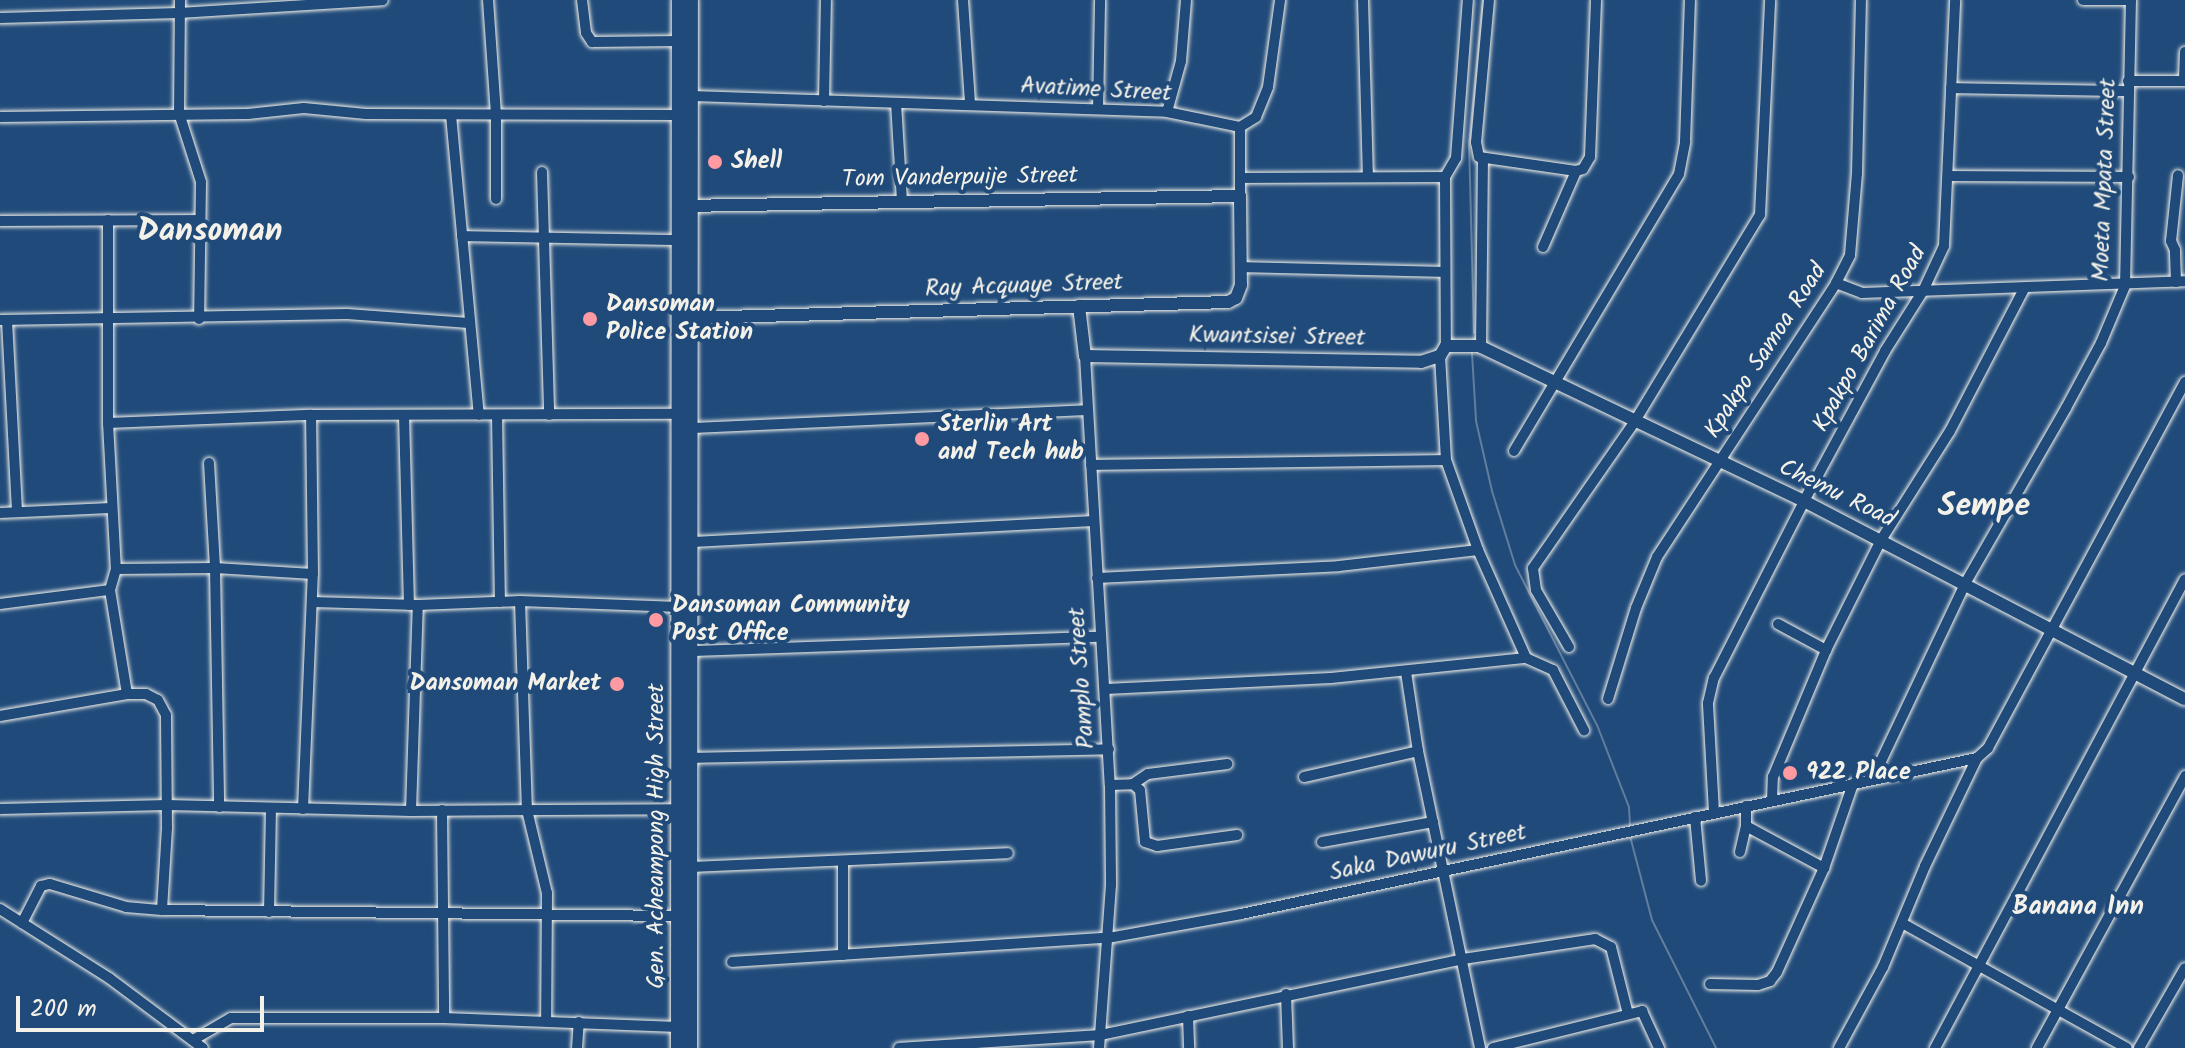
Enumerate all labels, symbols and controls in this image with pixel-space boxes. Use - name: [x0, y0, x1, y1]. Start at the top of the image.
- street label: Avatime Street: [1020, 72, 1172, 108]
- street label: Moeta Mpata Street: [2087, 78, 2123, 282]
- place label: Shell: [731, 148, 782, 176]
- marker: Shell: [706, 153, 724, 171]
- street label: Tom Vanderpuije Street: [842, 162, 1078, 194]
- district label: Dansoman: [137, 213, 283, 251]
- street label: Kpakpo Barima Road: [1807, 241, 1933, 437]
- street label: Kpakpo Samoa Road: [1699, 258, 1833, 444]
- street label: Ray Acquaye Street: [924, 268, 1124, 304]
- place label: Dansoman Police Station: [606, 291, 753, 347]
- marker: Dansoman Police Station: [581, 310, 599, 328]
- street label: Kwantsisei Street: [1188, 321, 1366, 353]
- place label: Sterlin Art and Tech hub: [938, 411, 1084, 467]
- marker: Sterlin Art and Tech hub: [913, 430, 931, 448]
- street label: Chemu Road: [1774, 453, 1900, 535]
- district label: Sempe: [1938, 488, 2030, 526]
- place label: Dansoman Community Post Office: [672, 592, 910, 648]
- street label: Pamplo Street: [1063, 606, 1101, 750]
- marker: Dansoman Community Post Office: [647, 611, 665, 629]
- place label: Dansoman Market: [409, 670, 601, 698]
- marker: Dansoman Market: [608, 675, 626, 693]
- street label: Gen. Acheampong High Street: [643, 683, 671, 989]
- place label: 922 Place: [1806, 759, 1911, 787]
- marker: 922 Place: [1781, 764, 1799, 782]
- street label: Saka Dawuru Street: [1327, 818, 1529, 888]
- district label: Banana Inn: [2012, 892, 2144, 924]
- scale bar: [20, 980, 268, 1030]
- text: 200 m: [30, 990, 97, 1029]

